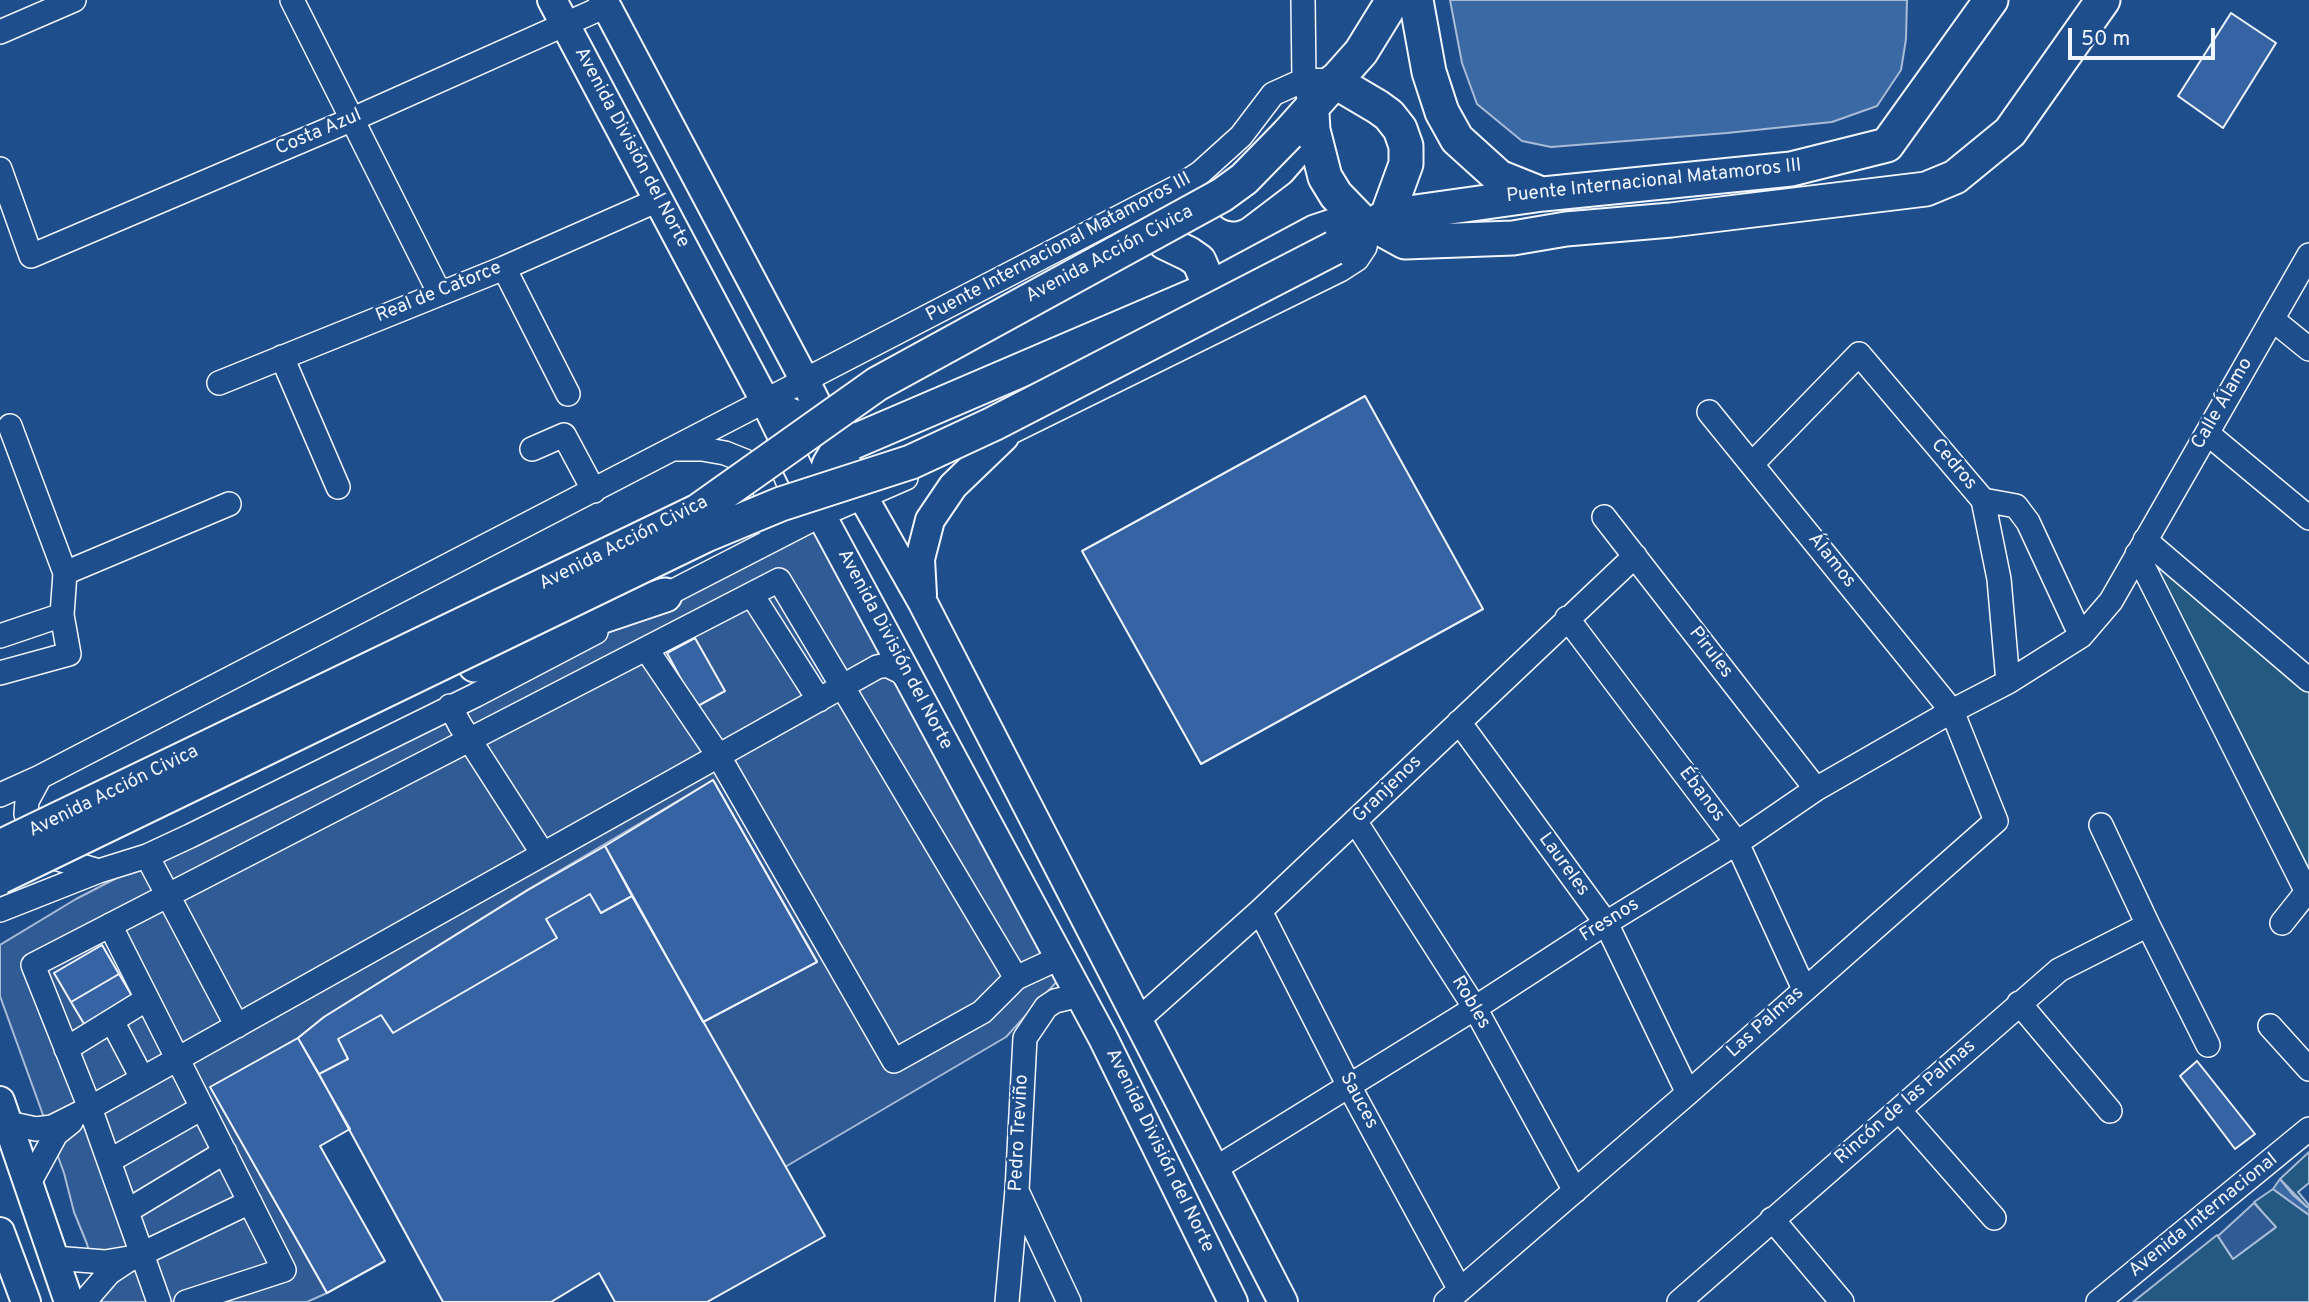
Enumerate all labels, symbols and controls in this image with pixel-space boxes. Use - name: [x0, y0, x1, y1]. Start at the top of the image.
- scale bar: [2071, 14, 2218, 58]
- text: 50 m: [2081, 26, 2130, 53]
- street label: Avenida División del Norte: [568, 44, 694, 252]
- street label: Costa Azul: [273, 105, 365, 161]
- street label: Puente Internacional Matamoros III: [1505, 155, 1803, 209]
- street label: Puente Internacional Matamoros III: [923, 168, 1195, 328]
- street label: Avenida Acción Civica: [1022, 201, 1198, 309]
- street label: Real de Catorce: [373, 257, 505, 329]
- street label: Calle Álamo: [2188, 354, 2258, 454]
- street label: Cedros: [1925, 435, 1981, 495]
- street label: Avenida Acción Civica: [536, 492, 712, 596]
- street label: Álamos: [1802, 529, 1860, 593]
- street label: Avenida División del Norte: [831, 546, 957, 754]
- street label: Pirules: [1683, 623, 1737, 683]
- street label: Avenida Acción Civica: [25, 741, 203, 843]
- street label: Granjenos: [1349, 752, 1427, 828]
- street label: Ébanos: [1673, 763, 1729, 827]
- street label: Laureles: [1532, 829, 1594, 901]
- street label: Fresnos: [1576, 894, 1644, 948]
- street label: Robles: [1445, 973, 1495, 1033]
- street label: Las Palmas: [1723, 983, 1809, 1063]
- street label: Rincón de las Palmas: [1831, 1036, 1981, 1170]
- street label: Avenida División del Norte: [1100, 1045, 1218, 1257]
- street label: Sauces: [1334, 1069, 1382, 1133]
- street label: Pedro Treviño: [1006, 1074, 1034, 1192]
- street label: Avenida Internacional: [2125, 1149, 2283, 1283]

